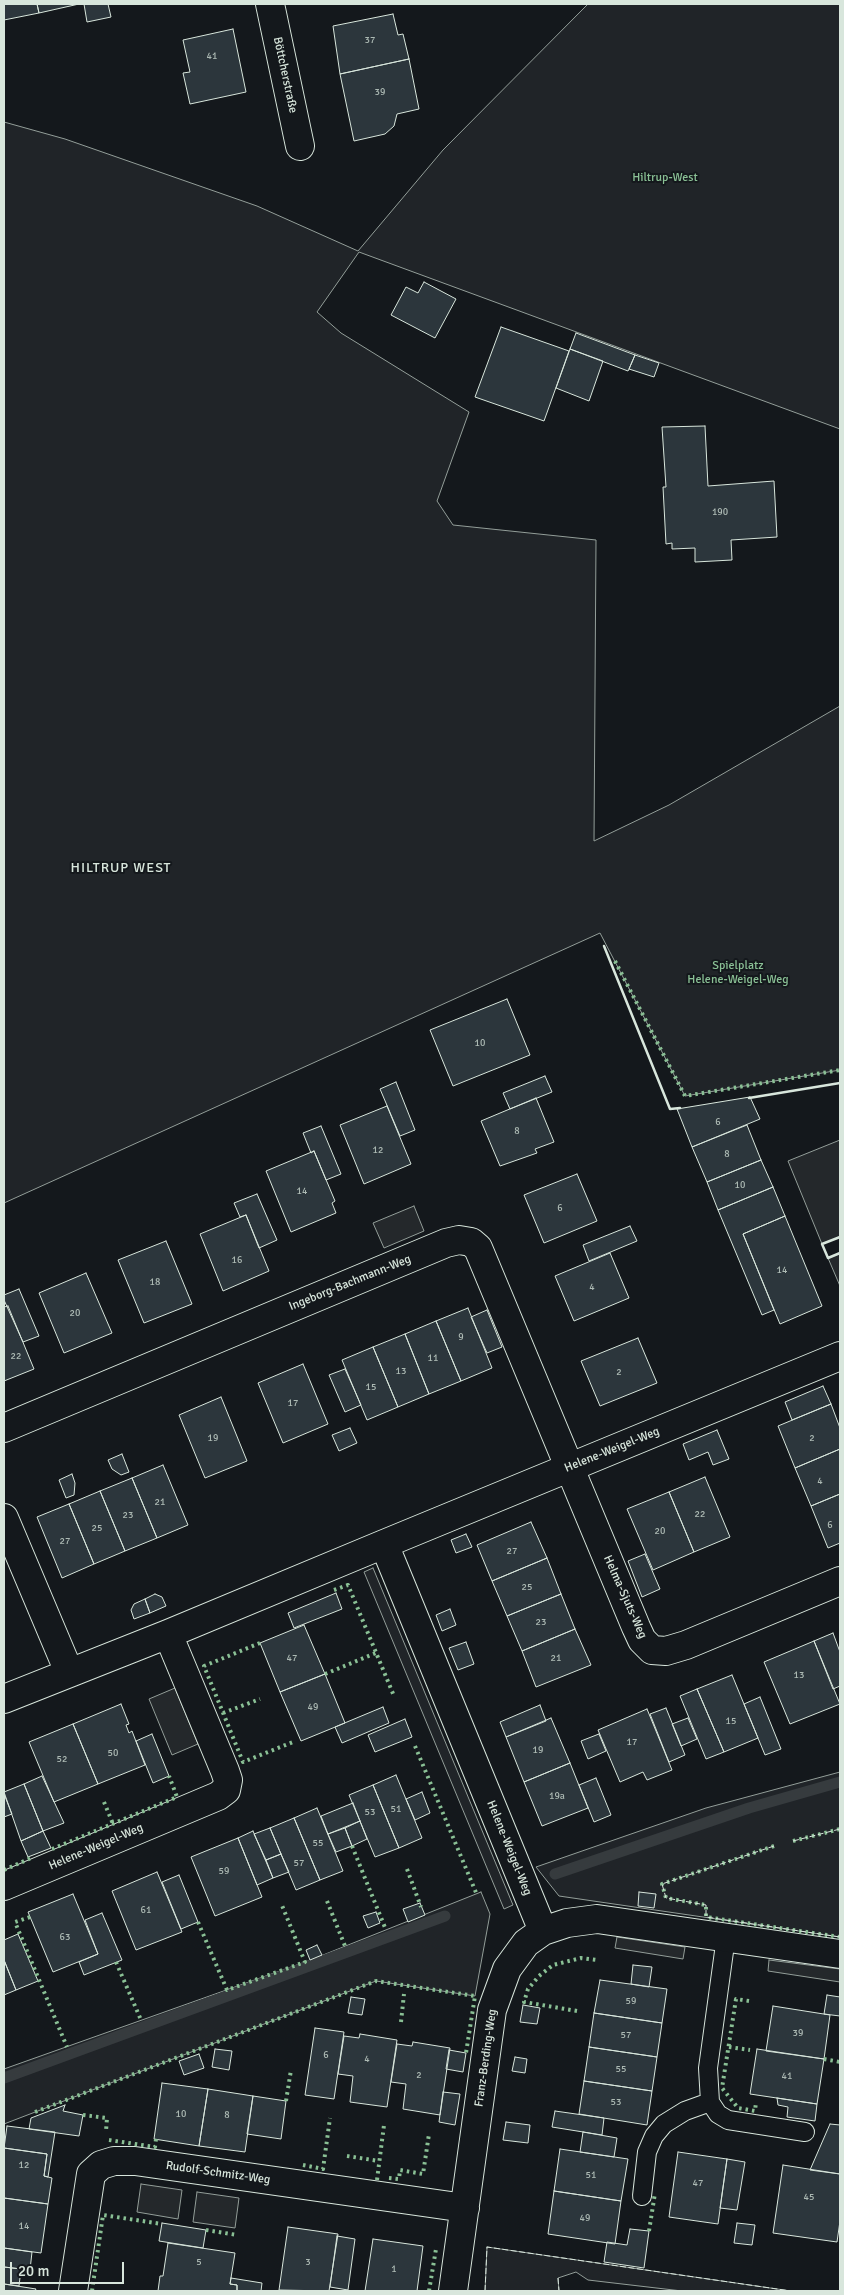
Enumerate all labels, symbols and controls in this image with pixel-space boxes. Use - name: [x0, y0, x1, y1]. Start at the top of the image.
- house number: 37: [365, 34, 375, 46]
- street label: Böttcherstraße: [270, 36, 300, 114]
- house number: 41: [207, 50, 217, 62]
- house number: 39: [375, 86, 385, 98]
- park label: Hiltrup-West: [632, 171, 698, 185]
- house number: 190: [712, 506, 728, 518]
- district label: HILTRUP WEST: [69, 860, 173, 876]
- park label: Spielplatz Helene-Weigel-Weg: [687, 959, 789, 987]
- house number: 10: [475, 1037, 485, 1049]
- house number: 6: [715, 1116, 721, 1128]
- house number: 8: [514, 1125, 520, 1137]
- house number: 12: [373, 1144, 383, 1156]
- house number: 8: [724, 1148, 730, 1160]
- house number: 10: [735, 1179, 745, 1191]
- house number: 14: [297, 1185, 307, 1197]
- house number: 6: [557, 1202, 563, 1214]
- street label: Ingeborg-Bachmann-Weg: [287, 1252, 413, 1314]
- house number: 16: [232, 1254, 242, 1266]
- house number: 14: [777, 1264, 787, 1276]
- house number: 18: [150, 1276, 160, 1288]
- house number: 4: [589, 1281, 595, 1293]
- house number: 20: [70, 1307, 80, 1319]
- house number: 9: [458, 1331, 464, 1343]
- house number: 22: [11, 1350, 21, 1362]
- house number: 11: [428, 1352, 438, 1364]
- house number: 13: [396, 1365, 406, 1377]
- house number: 2: [616, 1366, 622, 1378]
- house number: 15: [366, 1381, 376, 1393]
- house number: 17: [288, 1397, 298, 1409]
- street label: Helene-Weigel-Weg: [562, 1424, 662, 1476]
- house number: 19: [208, 1432, 218, 1444]
- house number: 2: [809, 1432, 815, 1444]
- house number: 4: [817, 1475, 823, 1487]
- house number: 21: [155, 1496, 165, 1508]
- house number: 22: [695, 1508, 705, 1520]
- house number: 23: [123, 1509, 133, 1521]
- house number: 6: [827, 1519, 833, 1531]
- house number: 25: [92, 1522, 102, 1534]
- house number: 20: [655, 1525, 665, 1537]
- house number: 27: [60, 1535, 70, 1547]
- house number: 27: [507, 1545, 517, 1557]
- street label: Helma-Sjuts-Weg: [600, 1553, 650, 1641]
- house number: 25: [522, 1581, 532, 1593]
- house number: 23: [536, 1616, 546, 1628]
- house number: 47: [287, 1652, 297, 1664]
- house number: 21: [551, 1652, 561, 1664]
- house number: 13: [794, 1669, 804, 1681]
- house number: 49: [308, 1701, 318, 1713]
- house number: 15: [726, 1715, 736, 1727]
- house number: 17: [627, 1736, 637, 1748]
- house number: 19: [533, 1744, 543, 1756]
- house number: 50: [108, 1747, 118, 1759]
- house number: 52: [57, 1753, 67, 1765]
- house number: 19a: [549, 1790, 565, 1802]
- street label: Helene-Weigel-Weg: [483, 1798, 535, 1898]
- house number: 51: [391, 1803, 401, 1815]
- house number: 53: [365, 1806, 375, 1818]
- street label: Helene-Weigel-Weg: [47, 1821, 145, 1873]
- house number: 55: [313, 1837, 323, 1849]
- house number: 57: [294, 1857, 304, 1869]
- house number: 59: [219, 1865, 229, 1877]
- house number: 61: [141, 1904, 151, 1916]
- house number: 63: [60, 1931, 70, 1943]
- house number: 59: [626, 1995, 636, 2007]
- street label: Franz-Berding-Weg: [472, 2008, 500, 2108]
- house number: 39: [793, 2027, 803, 2039]
- house number: 57: [621, 2029, 631, 2041]
- house number: 6: [323, 2049, 329, 2061]
- house number: 4: [364, 2053, 370, 2065]
- house number: 55: [616, 2063, 626, 2075]
- house number: 2: [416, 2069, 422, 2081]
- house number: 41: [782, 2070, 792, 2082]
- house number: 53: [611, 2096, 621, 2108]
- house number: 10: [176, 2108, 186, 2120]
- house number: 8: [224, 2109, 230, 2121]
- house number: 12: [19, 2159, 29, 2171]
- street label: Rudolf-Schmitz-Weg: [165, 2159, 271, 2187]
- house number: 51: [586, 2169, 596, 2181]
- house number: 47: [693, 2177, 703, 2189]
- house number: 45: [804, 2191, 814, 2203]
- house number: 49: [580, 2212, 590, 2224]
- house number: 14: [19, 2220, 29, 2232]
- scale bar: [12, 2252, 126, 2284]
- house number: 5: [196, 2256, 202, 2268]
- house number: 3: [305, 2256, 311, 2268]
- text: 20 m: [18, 2262, 49, 2280]
- house number: 1: [391, 2263, 397, 2275]

